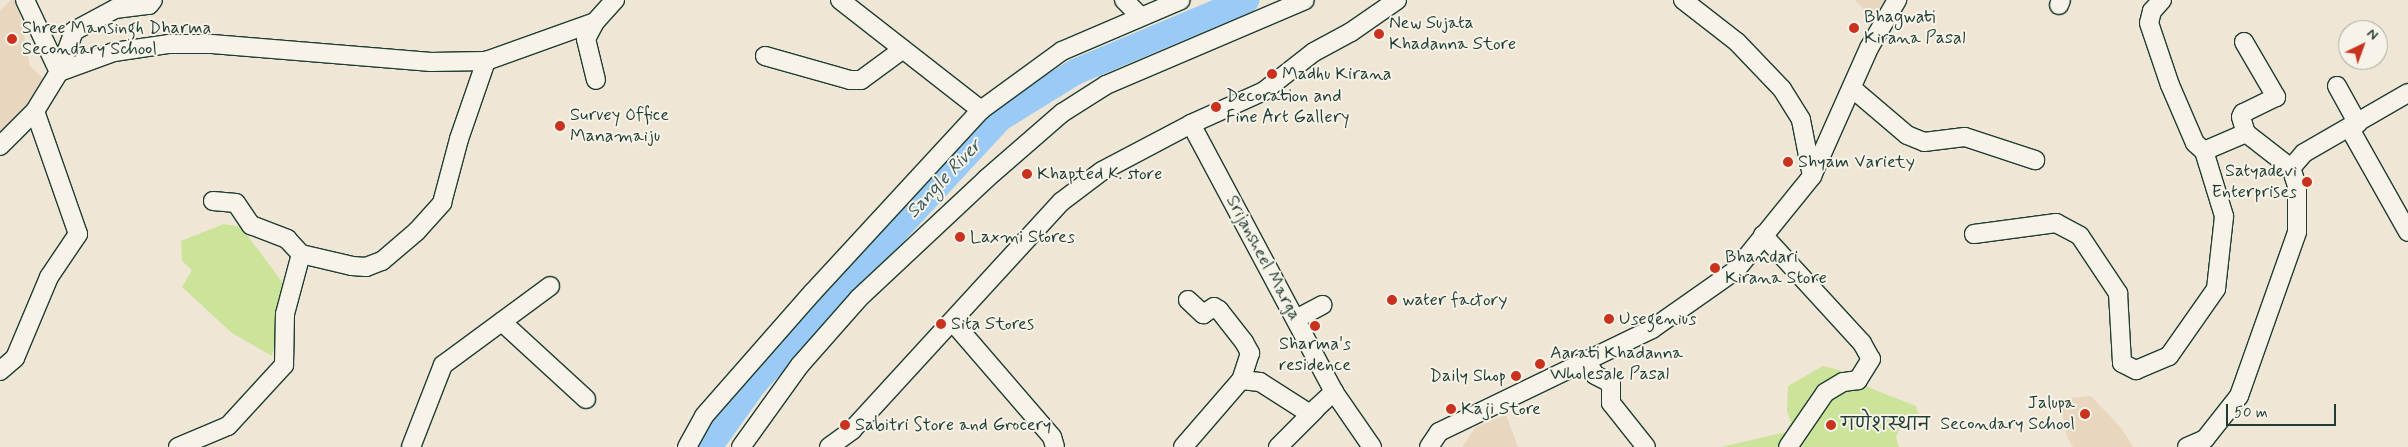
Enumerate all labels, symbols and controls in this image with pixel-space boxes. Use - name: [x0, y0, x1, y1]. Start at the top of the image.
- place label: Bhagwati Kirana Pasal: [1864, 7, 1965, 50]
- place label: New Sujata Khadanna Store: [1389, 13, 1513, 56]
- place label: Shree Mansingh Dharma Secondary School: [22, 18, 210, 60]
- north arrow: [2338, 20, 2388, 70]
- marker: Bhagwati Kirana Pasal: [1848, 22, 1860, 34]
- text: N: [2363, 25, 2382, 44]
- marker: New Sujata Khadanna Store: [1373, 28, 1385, 40]
- marker: Shree Mansingh Dharma Secondary School: [6, 33, 18, 45]
- place label: Madhu Kirana: [1282, 63, 1392, 85]
- marker: Madhu Kirana: [1266, 68, 1278, 80]
- place label: Decoration and Fine Art Gallery: [1226, 86, 1347, 128]
- marker: Decoration and Fine Art Gallery: [1210, 101, 1222, 113]
- place label: Survey Office Manamaiju: [570, 105, 670, 148]
- marker: Survey Office Manamaiju: [554, 120, 566, 132]
- water label: Sangle River: [901, 134, 987, 224]
- place label: Shyam Variety: [1798, 151, 1911, 173]
- marker: Shyam Variety: [1782, 156, 1794, 168]
- place label: Satyadevi Enterprises: [2211, 161, 2297, 203]
- place label: Khapted K. store: [1037, 163, 1165, 185]
- marker: Khapted K. store: [1021, 168, 1033, 180]
- marker: Satyadevi Enterprises: [2301, 176, 2313, 188]
- street label: Srijansheel Marga: [1222, 193, 1304, 323]
- place label: Laxmi Stores: [970, 226, 1076, 248]
- marker: Laxmi Stores: [954, 231, 966, 243]
- place label: Bhandari Kirana Store: [1725, 247, 1827, 290]
- marker: Bhandari Kirana Store: [1709, 262, 1721, 274]
- place label: water factory: [1402, 289, 1506, 311]
- marker: water factory: [1386, 294, 1398, 306]
- place label: Usegenius: [1619, 308, 1696, 330]
- place label: Sita Stores: [951, 313, 1033, 335]
- marker: Usegenius: [1603, 313, 1615, 325]
- marker: Sita Stores: [935, 318, 947, 330]
- marker: Sharma's residence: [1309, 320, 1321, 332]
- place label: Sharma's residence: [1279, 334, 1351, 376]
- place label: Aarati Khadanna Wholesale Pasal: [1550, 343, 1683, 386]
- marker: Aarati Khadanna Wholesale Pasal: [1534, 358, 1546, 370]
- place label: Daily Shop: [1430, 365, 1506, 387]
- marker: Daily Shop: [1510, 370, 1522, 382]
- place label: Jalupa Secondary School: [1940, 393, 2075, 436]
- scale bar: [2228, 394, 2338, 426]
- place label: Kaji Store: [1461, 398, 1539, 420]
- marker: Kaji Store: [1445, 403, 1457, 415]
- text: 50 m: [2234, 403, 2268, 423]
- marker: Jalupa Secondary School: [2079, 408, 2091, 420]
- place label: Sabitri Store and Grocery: [855, 414, 1049, 436]
- place label: गणेशस्थान: [1841, 414, 1930, 436]
- marker: Sabitri Store and Grocery: [839, 419, 851, 431]
- marker: गणेशस्थान: [1825, 419, 1837, 431]

